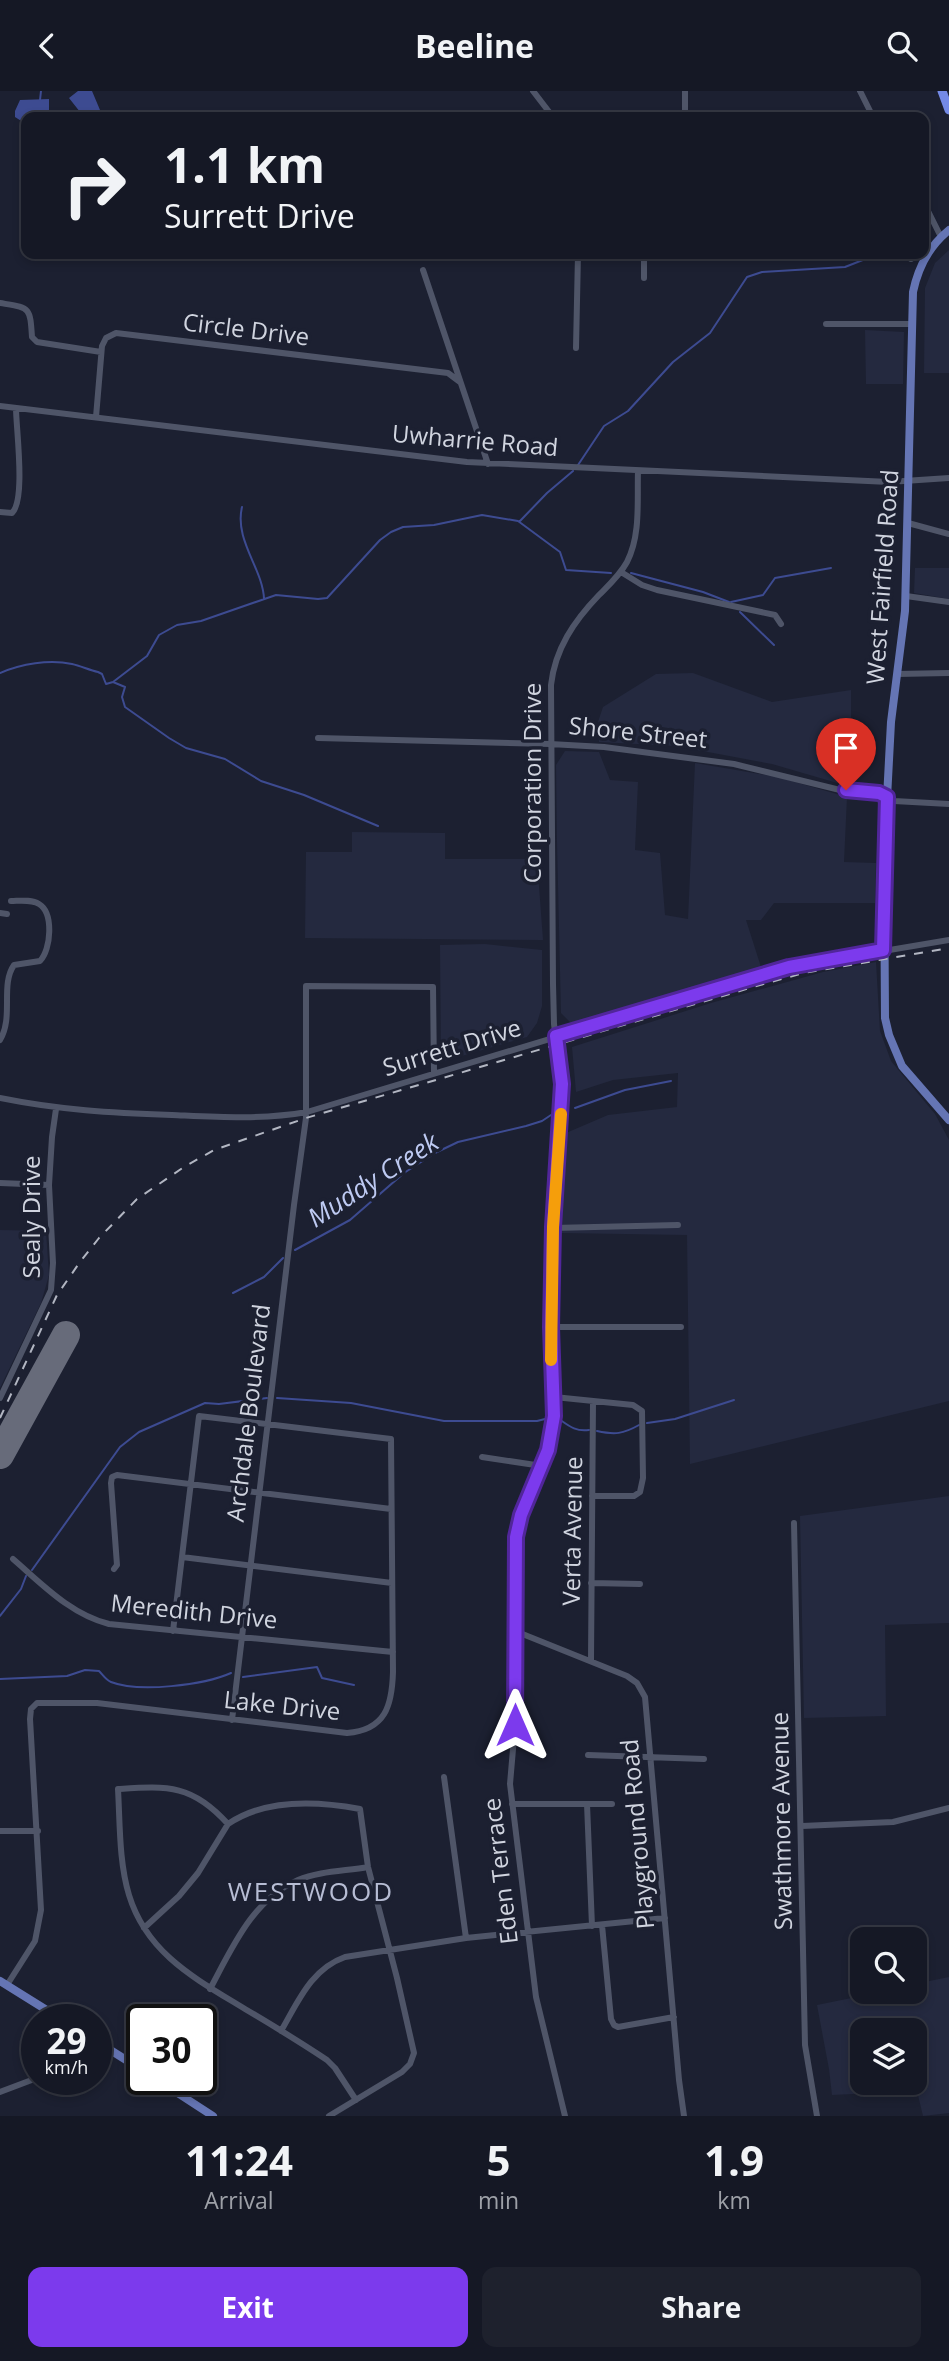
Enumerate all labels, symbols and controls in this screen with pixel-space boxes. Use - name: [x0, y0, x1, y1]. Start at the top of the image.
- text: Beeline: [415, 24, 534, 67]
- icon: back: [28, 27, 66, 65]
- icon: search: [883, 27, 921, 65]
- text: 1.1 km: [164, 131, 325, 197]
- icon: right: [49, 140, 140, 231]
- text: Surrett Drive: [164, 194, 355, 237]
- street label: Circle Drive: [181, 304, 311, 353]
- street label: Uwharrie Road: [391, 416, 560, 463]
- street label: West Fairfield Road: [858, 468, 905, 685]
- street label: Corporation Drive: [515, 683, 548, 883]
- street label: Shore Street: [567, 708, 709, 755]
- pin: [816, 718, 876, 790]
- icon: arrive: [827, 729, 865, 767]
- street label: Surrett Drive: [378, 1010, 525, 1083]
- water label: Muddy Creek: [300, 1123, 446, 1235]
- street label: Sealy Drive: [14, 1155, 47, 1279]
- street label: Archdale Boulevard: [218, 1302, 277, 1524]
- street label: Verta Avenue: [554, 1456, 589, 1606]
- street label: Meredith Drive: [109, 1585, 279, 1636]
- street label: Lake Drive: [222, 1682, 342, 1727]
- position arrow: [478, 1688, 552, 1762]
- street label: Swathmore Avenue: [762, 1712, 799, 1930]
- street label: Playground Road: [612, 1738, 661, 1931]
- street label: Eden Terrace: [474, 1796, 525, 1946]
- district label: WESTWOOD: [228, 1873, 394, 1909]
- map controls: [850, 1927, 927, 2095]
- button: search: [850, 1927, 927, 2004]
- speed limit sign: 30: [126, 2004, 217, 2095]
- text: 29: [46, 2017, 87, 2064]
- button: layers: [850, 2018, 927, 2095]
- text: km/h: [45, 2055, 88, 2079]
- text: 11:24: [185, 2131, 293, 2188]
- text: 5: [486, 2131, 511, 2188]
- text: 1.9: [704, 2131, 764, 2188]
- text: Arrival: [204, 2184, 274, 2216]
- text: min: [478, 2184, 519, 2216]
- text: km: [717, 2184, 751, 2216]
- button: Exit: [28, 2267, 468, 2347]
- button: Share: [482, 2267, 921, 2347]

